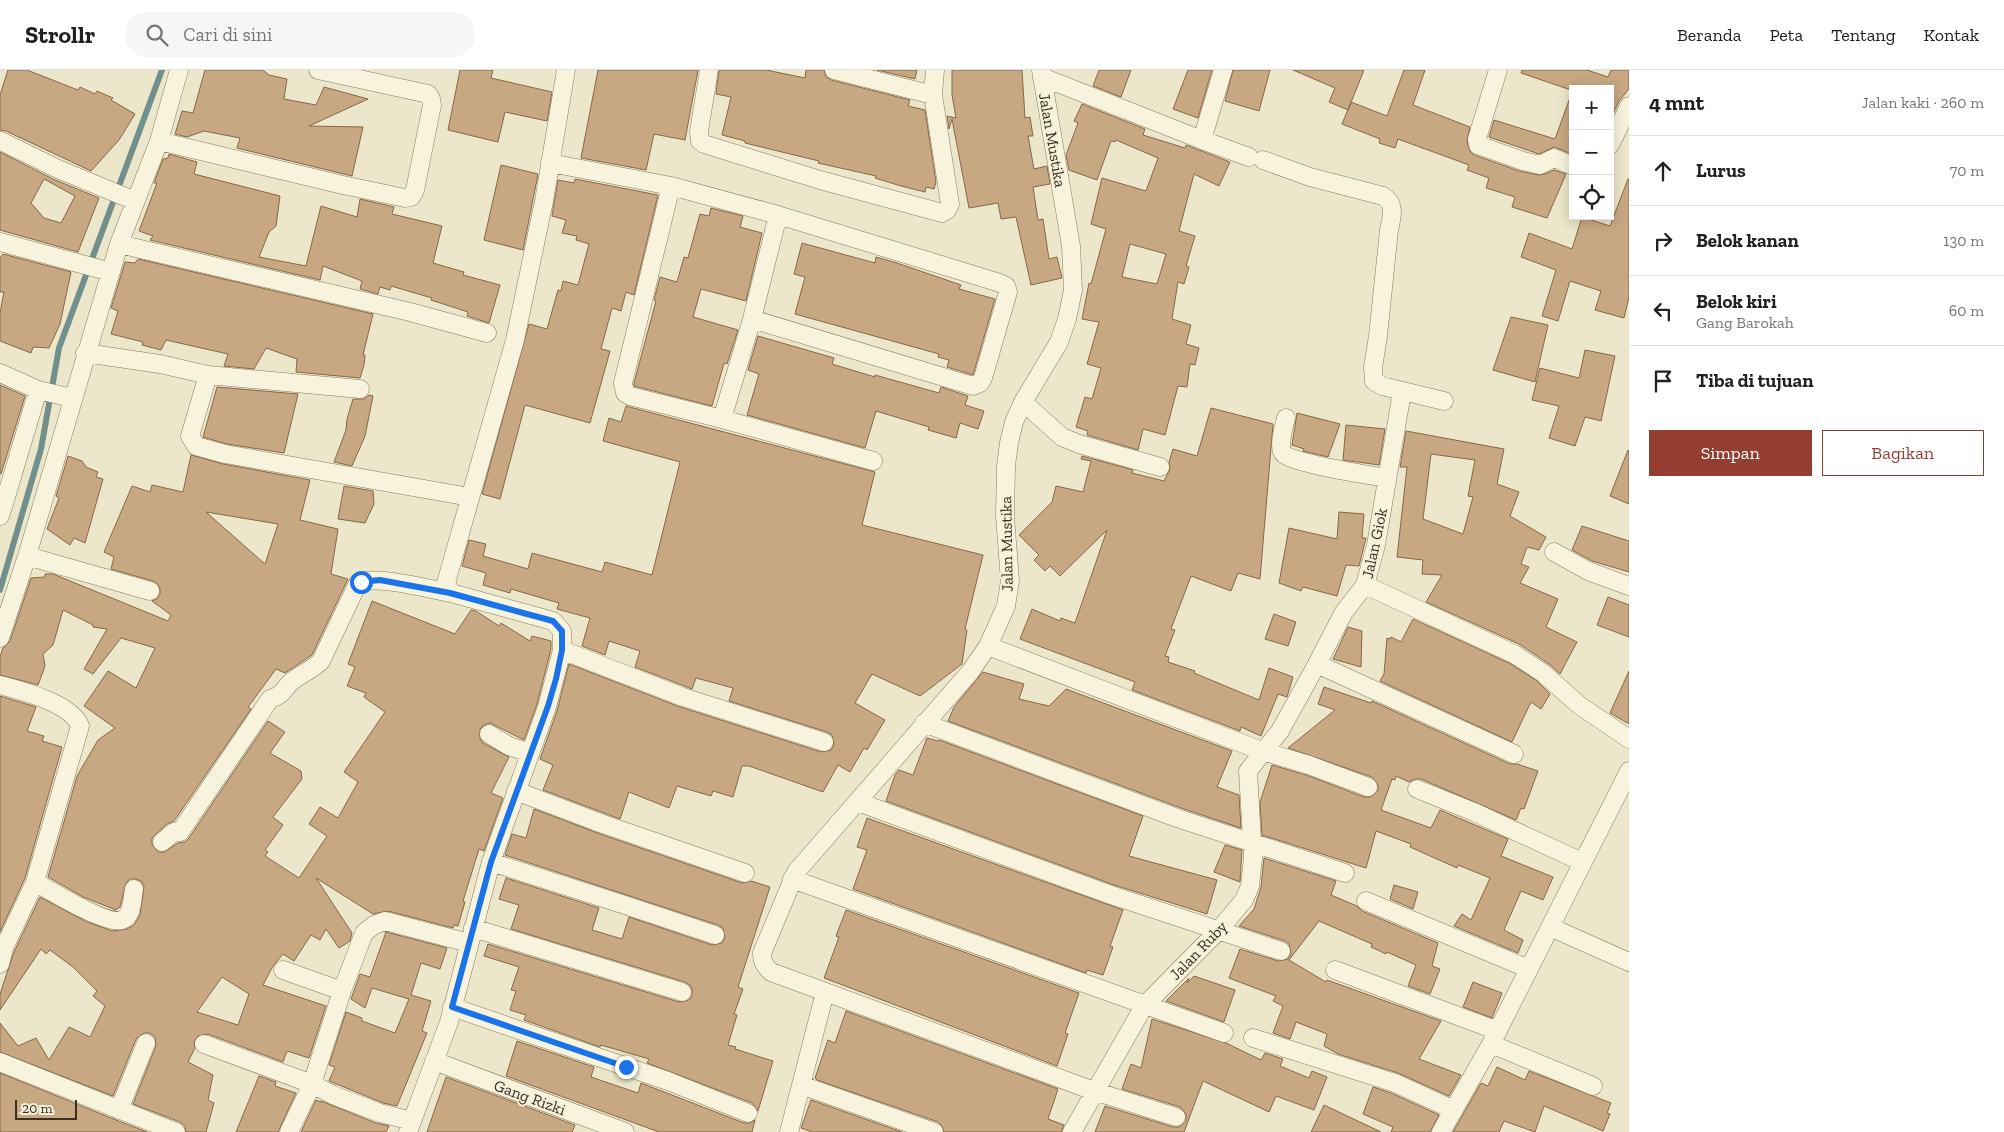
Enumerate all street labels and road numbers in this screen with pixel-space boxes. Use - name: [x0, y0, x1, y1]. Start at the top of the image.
- street label: Jalan Mustika: [1035, 91, 1070, 189]
- street label: Jalan Mustika: [996, 496, 1017, 592]
- street label: Jalan Giok: [1358, 506, 1391, 580]
- street label: Jalan Ruby: [1166, 916, 1232, 984]
- street label: Gang Rizki: [491, 1076, 569, 1119]

